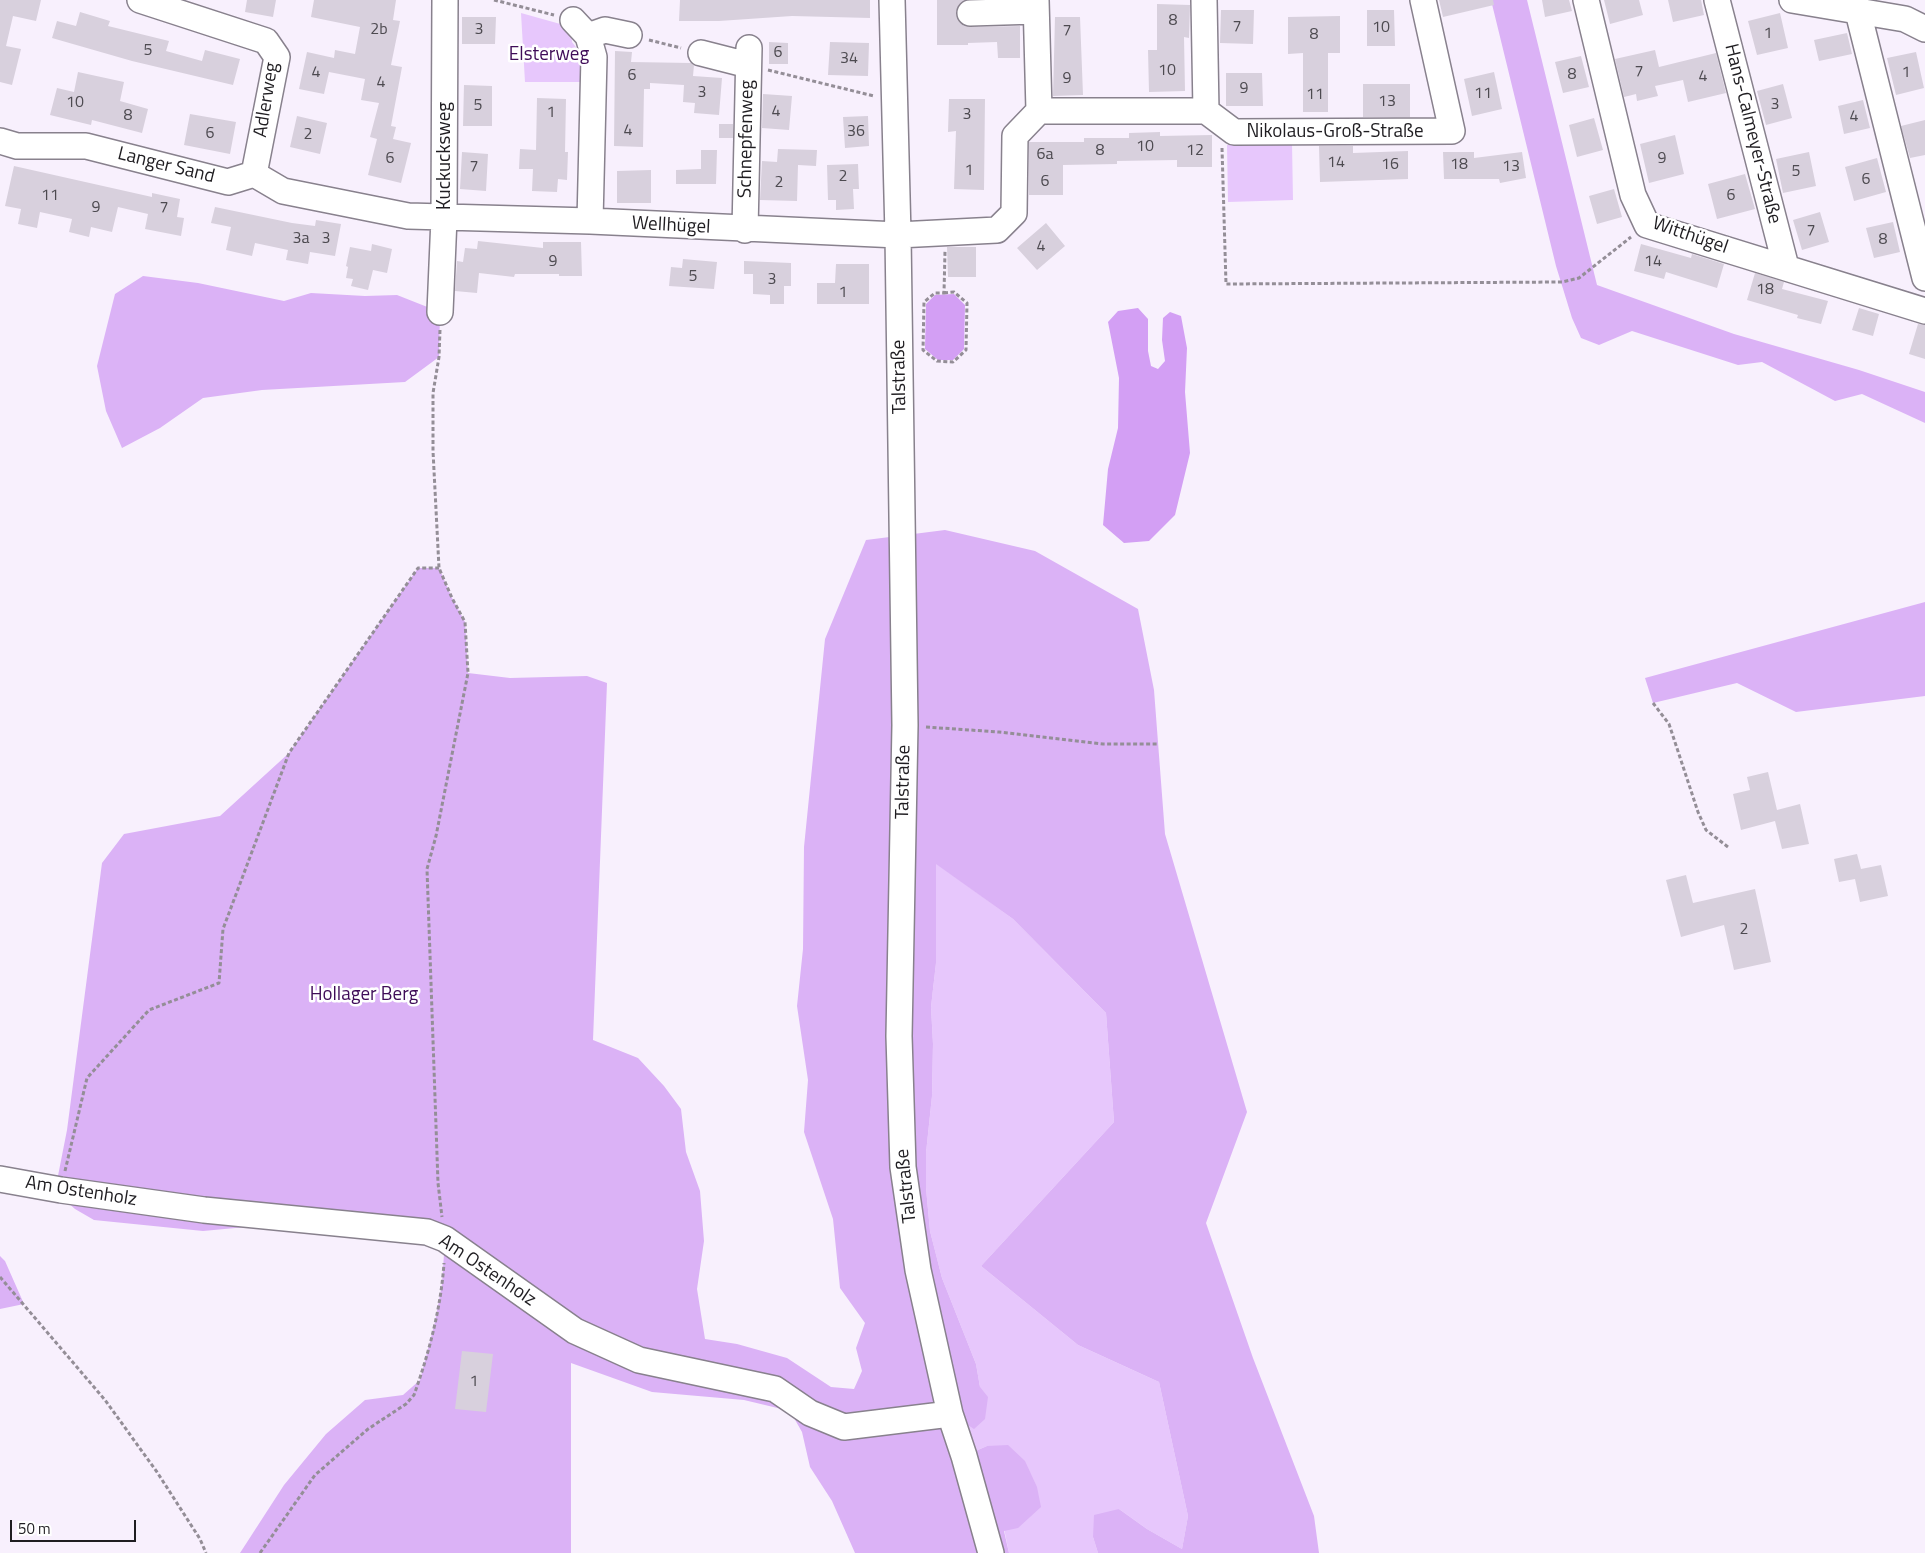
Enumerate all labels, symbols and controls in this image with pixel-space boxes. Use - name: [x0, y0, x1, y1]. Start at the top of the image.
- house number: 8: [1169, 11, 1177, 31]
- house number: 7: [1233, 17, 1241, 37]
- house number: 10: [1372, 18, 1390, 38]
- house number: 2b: [370, 20, 388, 40]
- house number: 3: [475, 20, 483, 40]
- house number: 7: [1063, 21, 1071, 41]
- house number: 1: [1764, 24, 1772, 44]
- house number: 8: [1310, 25, 1318, 45]
- house number: 5: [144, 41, 152, 61]
- street label: Hans-Calmeyer-Straße: [1719, 42, 1785, 226]
- house number: 6: [774, 43, 782, 63]
- park label: Elsterweg: [509, 44, 589, 66]
- house number: 34: [840, 49, 858, 69]
- street label: Adlerweg: [250, 61, 284, 139]
- house number: 10: [1158, 61, 1176, 81]
- house number: 7: [1635, 62, 1643, 82]
- house number: 4: [312, 63, 320, 83]
- house number: 1: [1902, 63, 1910, 83]
- house number: 8: [1568, 65, 1576, 85]
- house number: 6: [628, 66, 636, 86]
- house number: 4: [1699, 67, 1707, 87]
- house number: 9: [1063, 69, 1071, 89]
- house number: 4: [377, 73, 385, 93]
- house number: 9: [1240, 79, 1248, 99]
- street label: Schnepfenweg: [735, 80, 759, 198]
- house number: 3: [698, 83, 706, 103]
- house number: 11: [1474, 84, 1492, 104]
- house number: 11: [1306, 85, 1324, 105]
- house number: 13: [1378, 92, 1396, 112]
- house number: 10: [66, 93, 84, 113]
- house number: 3: [1771, 95, 1779, 115]
- house number: 5: [474, 96, 482, 116]
- street label: Kuckucksweg: [434, 102, 456, 210]
- house number: 4: [772, 102, 780, 122]
- house number: 1: [547, 103, 555, 123]
- house number: 3: [963, 105, 971, 125]
- house number: 8: [124, 106, 132, 126]
- house number: 4: [1850, 107, 1858, 127]
- house number: 4: [624, 121, 632, 141]
- street label: Nikolaus-Groß-Straße: [1246, 121, 1424, 143]
- house number: 36: [847, 122, 865, 142]
- house number: 6: [206, 124, 214, 144]
- house number: 2: [304, 125, 312, 145]
- house number: 10: [1136, 137, 1154, 157]
- house number: 8: [1096, 141, 1104, 161]
- house number: 12: [1186, 141, 1204, 161]
- street label: Langer Sand: [115, 143, 217, 189]
- house number: 6a: [1037, 145, 1053, 165]
- house number: 6: [386, 149, 394, 169]
- house number: 9: [1658, 149, 1666, 169]
- house number: 14: [1327, 153, 1345, 173]
- house number: 16: [1381, 155, 1399, 175]
- house number: 18: [1450, 155, 1468, 175]
- house number: 7: [470, 157, 478, 177]
- house number: 13: [1502, 157, 1520, 177]
- house number: 1: [965, 161, 973, 181]
- house number: 5: [1792, 162, 1800, 182]
- house number: 2: [839, 167, 847, 187]
- house number: 6: [1862, 170, 1870, 190]
- house number: 6: [1041, 172, 1049, 192]
- house number: 2: [775, 173, 783, 193]
- house number: 11: [41, 186, 59, 206]
- house number: 6: [1727, 186, 1735, 206]
- house number: 9: [92, 198, 100, 218]
- house number: 7: [160, 198, 168, 218]
- street label: Witthügel: [1649, 212, 1731, 260]
- street label: Wellhügel: [631, 213, 711, 239]
- house number: 7: [1807, 221, 1815, 241]
- house number: 3a: [293, 229, 309, 249]
- house number: 3: [322, 229, 330, 249]
- house number: 8: [1879, 230, 1887, 250]
- house number: 4: [1037, 237, 1045, 257]
- house number: 9: [549, 252, 557, 272]
- house number: 14: [1644, 252, 1662, 272]
- house number: 5: [689, 267, 697, 287]
- house number: 3: [768, 270, 776, 290]
- house number: 18: [1756, 280, 1774, 300]
- house number: 1: [839, 283, 847, 303]
- street label: Talstraße: [888, 340, 912, 414]
- street label: Talstraße: [892, 745, 916, 819]
- house number: 2: [1740, 920, 1748, 940]
- park label: Hollager Berg: [310, 984, 418, 1006]
- street label: Talstraße: [892, 1148, 922, 1224]
- street label: Am Ostenholz: [24, 1172, 138, 1212]
- street label: Am Ostenholz: [434, 1230, 540, 1312]
- house number: 1: [470, 1372, 478, 1392]
- scale bar: [12, 1510, 139, 1542]
- text: 50 m: [18, 1517, 51, 1540]

